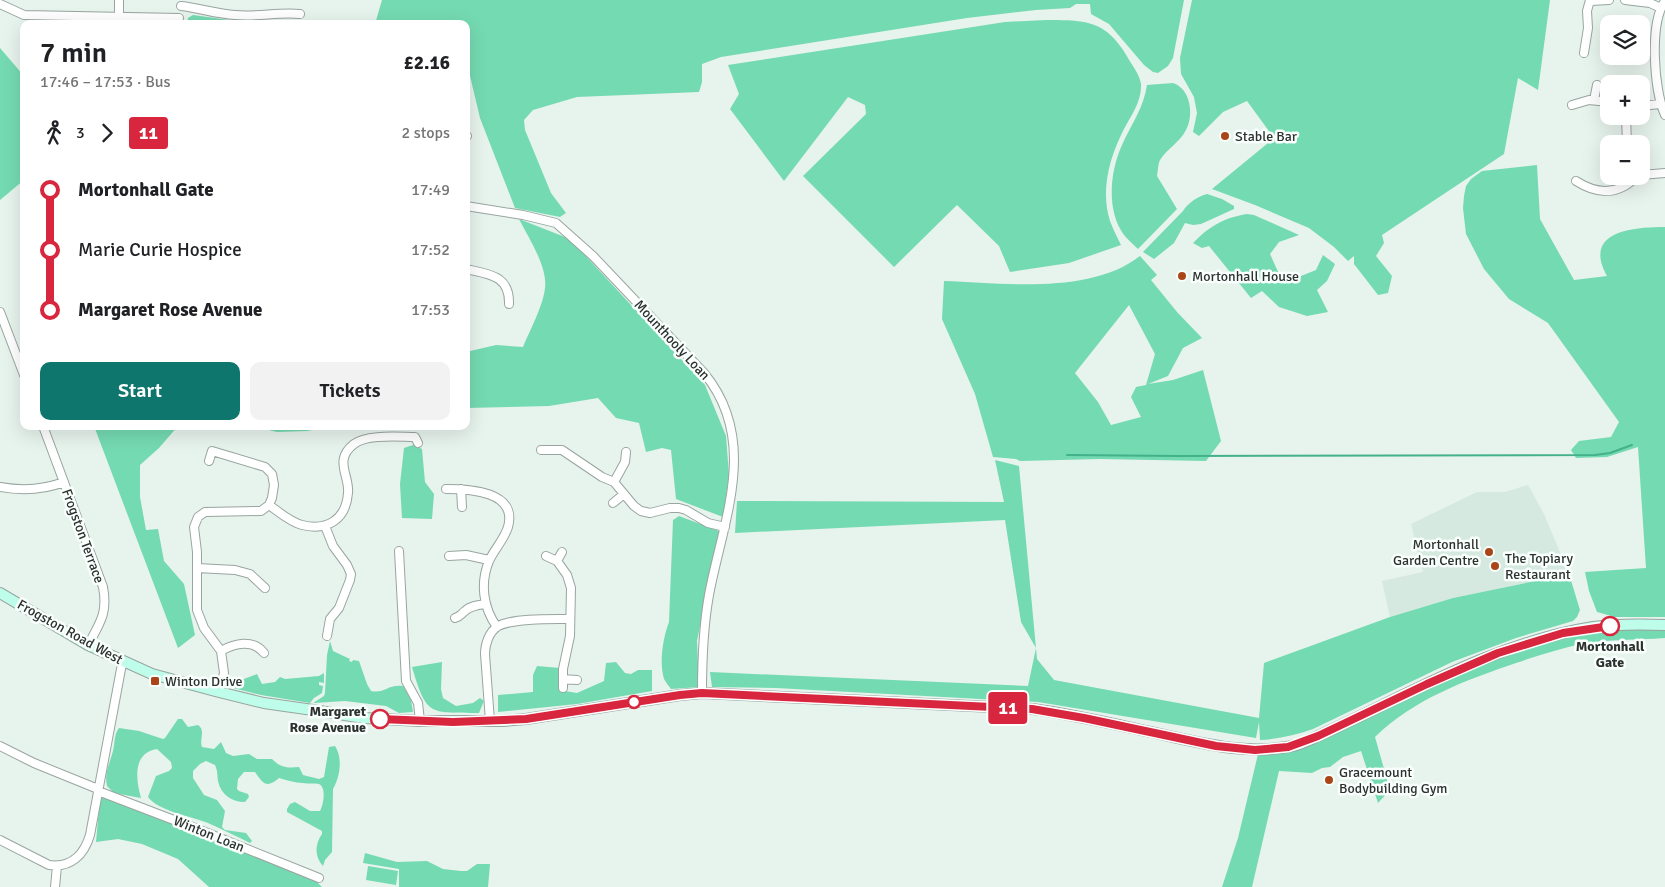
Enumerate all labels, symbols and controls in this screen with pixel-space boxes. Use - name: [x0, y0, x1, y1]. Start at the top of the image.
- map controls: [1600, 15, 1650, 185]
- button: layers: [1600, 15, 1650, 65]
- text: 7 min: [40, 36, 107, 70]
- text: £2.16: [404, 51, 450, 75]
- text: 17:46 – 17:53 · Bus: [40, 72, 171, 92]
- button: +: [1600, 75, 1650, 125]
- icon: walk: [40, 119, 68, 147]
- icon: forward: [93, 119, 121, 147]
- text: 11: [139, 122, 158, 144]
- text: 3: [76, 123, 85, 143]
- text: 2 stops: [402, 123, 450, 143]
- place label: Stable Bar: [1235, 128, 1298, 145]
- marker: Stable Bar: [1219, 130, 1231, 142]
- button: −: [1600, 135, 1650, 185]
- text: Mortonhall Gate: [78, 178, 214, 202]
- text: 17:49: [411, 180, 450, 200]
- text: Marie Curie Hospice: [78, 238, 242, 262]
- text: 17:52: [411, 240, 450, 260]
- place label: Mortonhall House: [1192, 268, 1299, 285]
- marker: Mortonhall House: [1176, 270, 1188, 282]
- street label: Mounthooly Loan: [630, 296, 714, 384]
- text: Margaret Rose Avenue: [78, 298, 263, 322]
- text: 17:53: [411, 300, 450, 320]
- button: Start: [40, 362, 240, 420]
- button: Tickets: [250, 362, 450, 420]
- street label: Frogston Terrace: [58, 487, 108, 585]
- place label: Mortonhall Garden Centre: [1393, 536, 1479, 569]
- marker: Mortonhall Garden Centre: [1483, 546, 1495, 558]
- place label: The Topiary Restaurant: [1505, 550, 1573, 583]
- marker: The Topiary Restaurant: [1489, 560, 1501, 572]
- street label: Frogston Road West: [14, 596, 126, 668]
- marker: Mortonhall Gate: [1600, 616, 1620, 636]
- place label: Mortonhall Gate: [1576, 638, 1645, 671]
- place label: Winton Drive: [165, 673, 242, 690]
- marker: Winton Drive: [149, 675, 161, 687]
- line badge: 11: [986, 692, 1030, 724]
- unlabelled marker: [627, 695, 641, 709]
- text: 11: [998, 697, 1018, 719]
- place label: Margaret Rose Avenue: [290, 703, 367, 736]
- marker: Margaret Rose Avenue: [370, 709, 390, 729]
- place label: Gracemount Bodybuilding Gym: [1339, 764, 1447, 797]
- marker: Gracemount Bodybuilding Gym: [1323, 774, 1335, 786]
- street label: Winton Loan: [171, 812, 247, 856]

